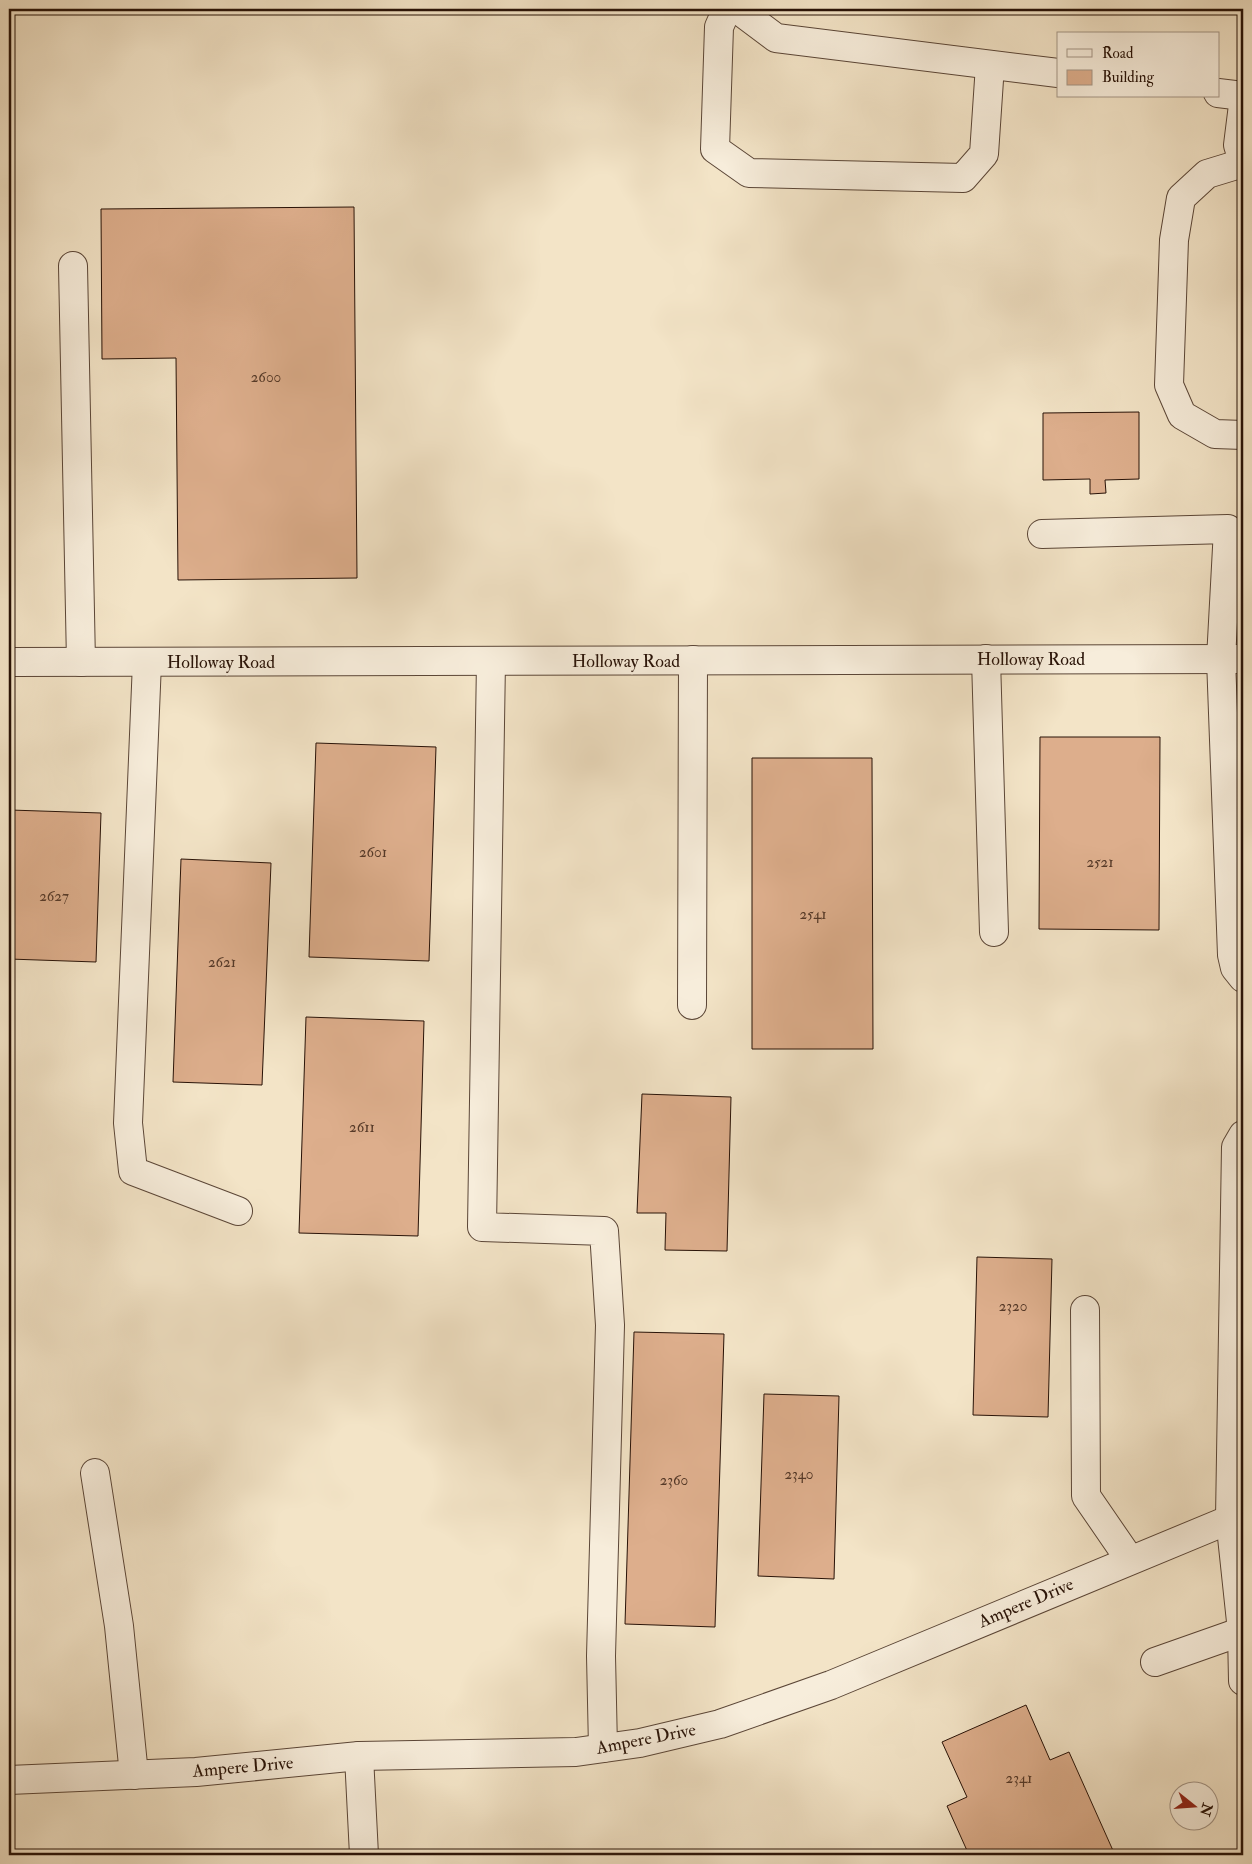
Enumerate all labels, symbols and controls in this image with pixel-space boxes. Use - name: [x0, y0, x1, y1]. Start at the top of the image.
- legend: [1057, 32, 1220, 98]
- text: Road: [1102, 44, 1134, 63]
- text: Building: [1102, 68, 1154, 87]
- house number: 2600: [251, 368, 281, 387]
- street label: Holloway Road: [977, 648, 1085, 671]
- street label: Holloway Road: [572, 650, 680, 673]
- street label: Holloway Road: [167, 651, 275, 674]
- house number: 2601: [359, 843, 387, 862]
- house number: 2521: [1086, 853, 1114, 872]
- house number: 2627: [39, 887, 69, 906]
- house number: 2541: [799, 905, 827, 924]
- house number: 2621: [208, 953, 236, 972]
- house number: 2611: [349, 1118, 375, 1137]
- house number: 2320: [999, 1297, 1027, 1316]
- house number: 2340: [784, 1465, 814, 1484]
- house number: 2360: [660, 1471, 688, 1490]
- street label: Ampere Drive: [974, 1572, 1077, 1634]
- street label: Ampere Drive: [593, 1718, 698, 1760]
- street label: Ampere Drive: [191, 1751, 295, 1783]
- house number: 2341: [1006, 1769, 1032, 1788]
- north arrow: [1170, 1782, 1220, 1832]
- text: N: [1196, 1800, 1216, 1819]

